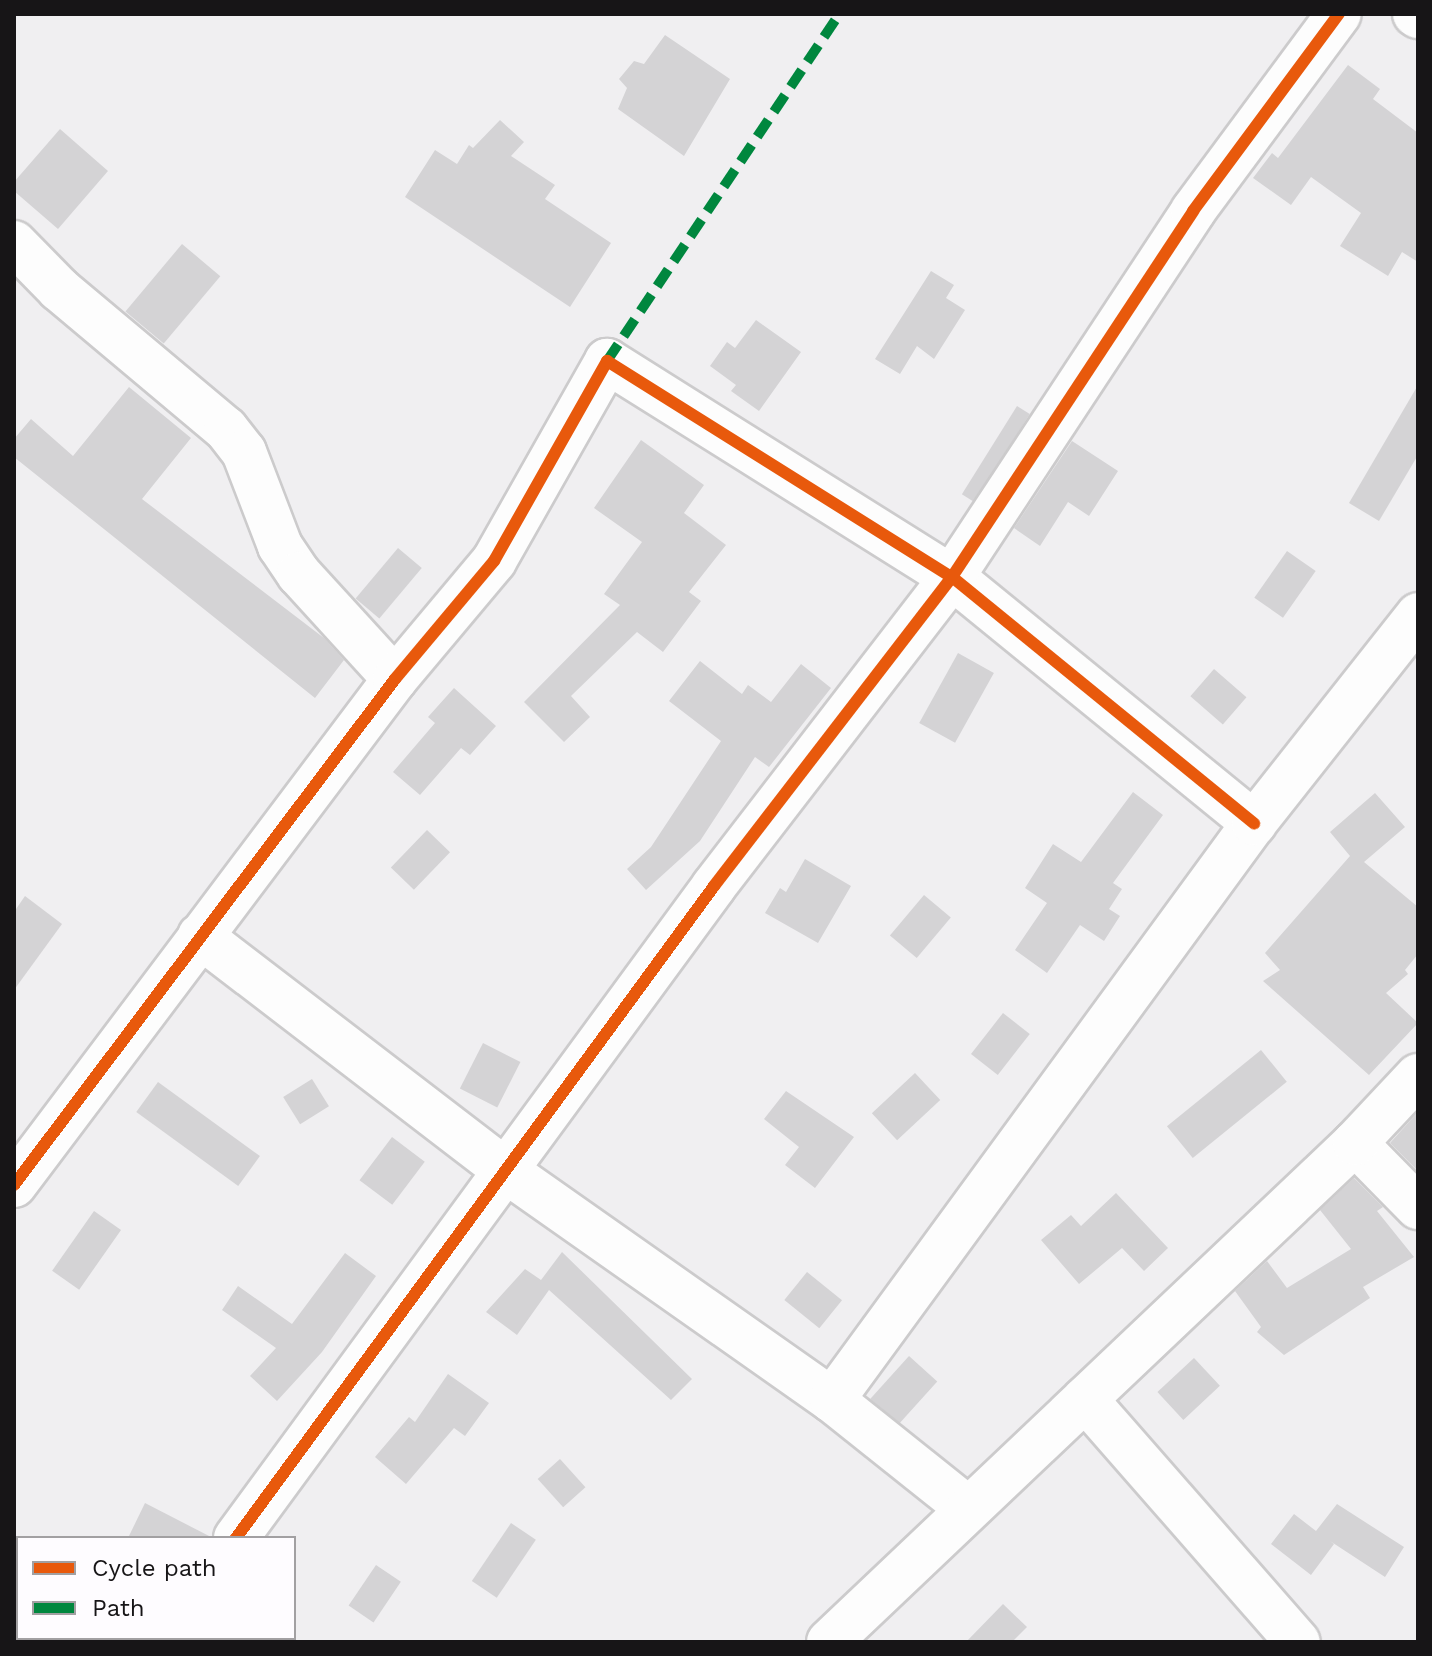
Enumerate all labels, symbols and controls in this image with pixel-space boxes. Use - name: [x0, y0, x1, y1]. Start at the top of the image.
- legend: [16, 1536, 296, 1640]
- text: Cycle path: [92, 1554, 217, 1582]
- text: Path: [92, 1594, 145, 1622]

